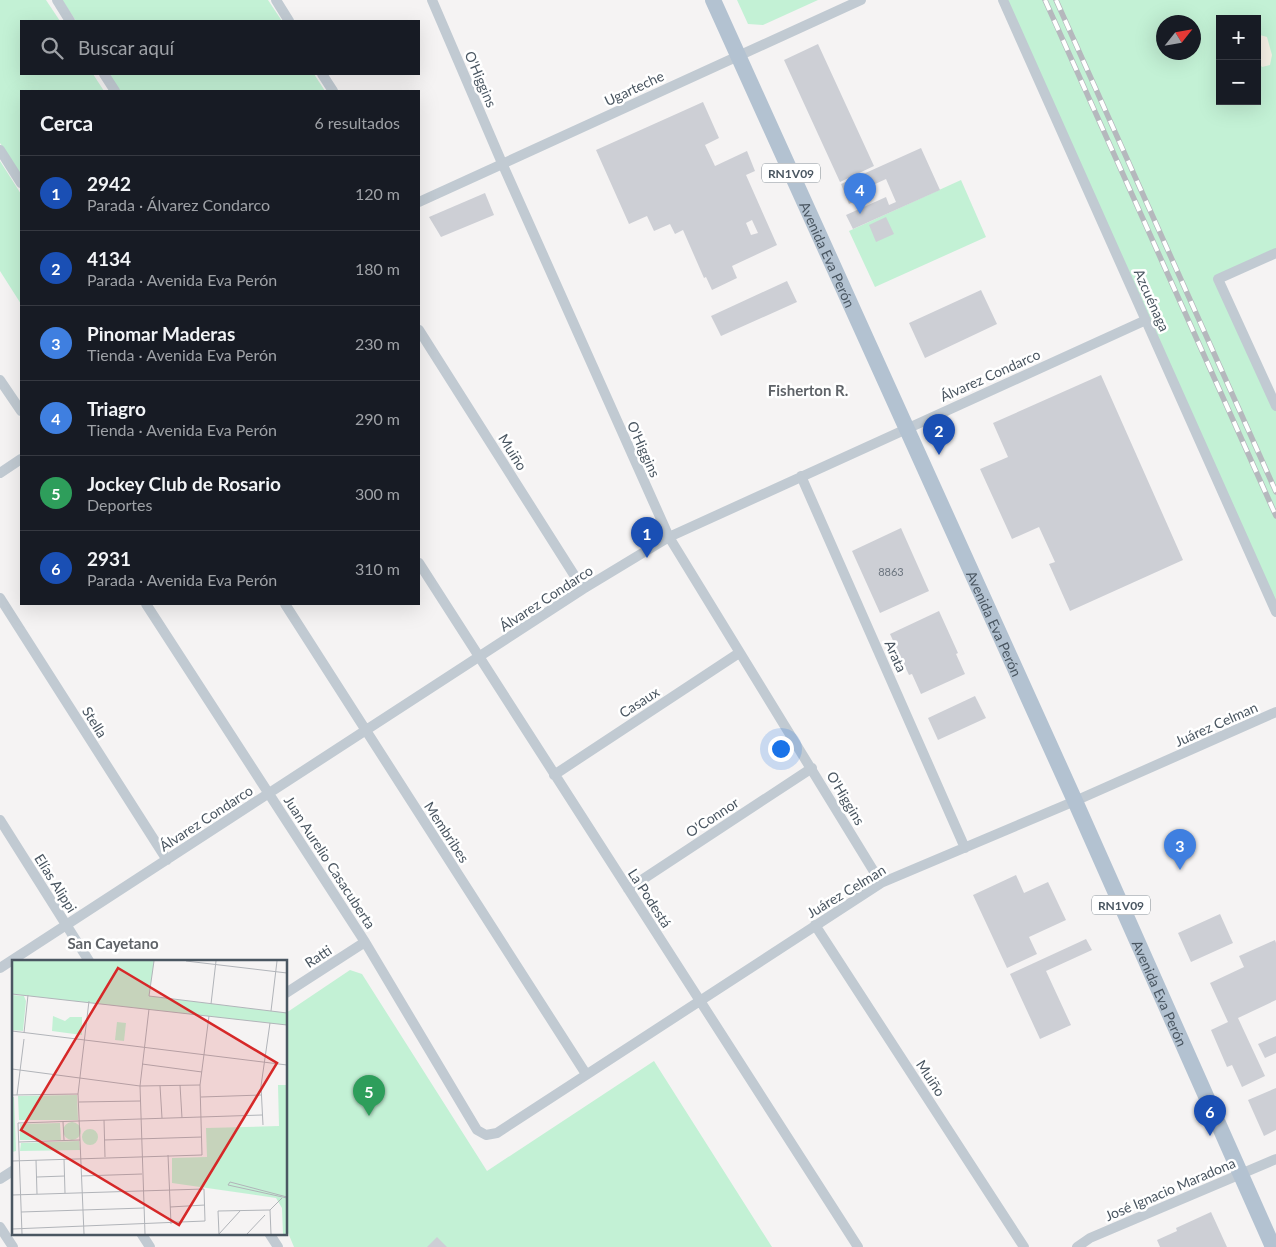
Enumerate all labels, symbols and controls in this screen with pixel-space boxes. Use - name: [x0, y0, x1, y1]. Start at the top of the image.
- north arrow: [1156, 15, 1201, 60]
- map controls: [1216, 15, 1261, 105]
- button: +: [1216, 15, 1261, 60]
- search box: [20, 20, 420, 75]
- icon: search: [38, 34, 66, 62]
- text: Buscar aquí: [78, 36, 174, 59]
- street label: O'Higgins: [461, 48, 501, 110]
- button: −: [1216, 60, 1261, 105]
- street label: Ugarteche: [602, 67, 666, 109]
- text: Cerca: [40, 110, 93, 135]
- text: 6 resultados: [314, 113, 400, 132]
- road number: RN1V09: [762, 164, 820, 182]
- text: 2942: [87, 172, 131, 195]
- pin: 4: [844, 173, 876, 214]
- text: 1: [51, 184, 61, 203]
- text: 120 m: [355, 184, 400, 203]
- text: Parada · Álvarez Condarco: [87, 195, 270, 214]
- street label: Avenida Eva Perón: [797, 199, 859, 310]
- text: 4134: [87, 247, 131, 270]
- text: 2: [51, 259, 61, 278]
- text: 180 m: [355, 259, 400, 278]
- street label: Azcuénaga: [1131, 266, 1173, 334]
- text: Parada · Avenida Eva Perón: [87, 270, 277, 289]
- text: Pinomar Maderas: [87, 322, 235, 345]
- text: 3: [51, 334, 61, 353]
- text: 230 m: [355, 334, 400, 353]
- text: Tienda · Avenida Eva Perón: [87, 345, 277, 364]
- street label: Álvarez Condarco: [937, 345, 1043, 405]
- district label: Fisherton R.: [768, 381, 848, 399]
- text: Triagro: [87, 397, 146, 420]
- text: 4: [51, 409, 61, 428]
- text: 290 m: [355, 409, 400, 428]
- pin: 2: [923, 414, 955, 455]
- street label: O'Higgins: [624, 418, 664, 480]
- text: Tienda · Avenida Eva Perón: [87, 420, 277, 439]
- street label: Muiño: [495, 431, 531, 473]
- text: Jockey Club de Rosario: [87, 472, 281, 495]
- text: 5: [51, 484, 61, 503]
- text: 300 m: [355, 484, 400, 503]
- text: Deportes: [87, 495, 152, 514]
- pin: 1: [631, 517, 663, 558]
- text: 2931: [87, 547, 131, 570]
- text: 6: [51, 559, 61, 578]
- text: 310 m: [355, 559, 400, 578]
- street label: Álvarez Condarco: [496, 561, 596, 635]
- house number: 8863: [878, 565, 904, 578]
- street label: Avenida Eva Perón: [963, 568, 1026, 679]
- text: Parada · Avenida Eva Perón: [87, 570, 277, 589]
- street label: Arata: [881, 637, 911, 675]
- street label: Casaux: [616, 683, 662, 721]
- street label: Juárez Celman: [1172, 698, 1260, 750]
- street label: Stella: [79, 703, 111, 741]
- your location: [768, 736, 794, 762]
- street label: O'Higgins: [823, 768, 869, 828]
- street label: Álvarez Condarco: [156, 781, 256, 855]
- street label: Juan Aurelio Casacuberta: [281, 792, 379, 932]
- street label: O'Connor: [682, 794, 742, 840]
- street label: Membribes: [421, 798, 473, 866]
- pin: 3: [1164, 829, 1196, 870]
- street label: Elías Alippi: [31, 851, 81, 915]
- street label: Juárez Celman: [804, 861, 888, 921]
- street label: La Podestá: [625, 865, 675, 931]
- road number: RN1V09: [1092, 896, 1150, 914]
- district label: San Cayetano: [67, 934, 159, 952]
- street label: Avenida Eva Perón: [1129, 937, 1191, 1049]
- street label: Ratti: [301, 941, 335, 971]
- inset map: [12, 960, 288, 1234]
- street label: Muiño: [913, 1057, 949, 1099]
- pin: 5: [353, 1075, 385, 1116]
- pin: 6: [1194, 1095, 1226, 1136]
- street label: José Ignacio Maradona: [1102, 1154, 1238, 1224]

